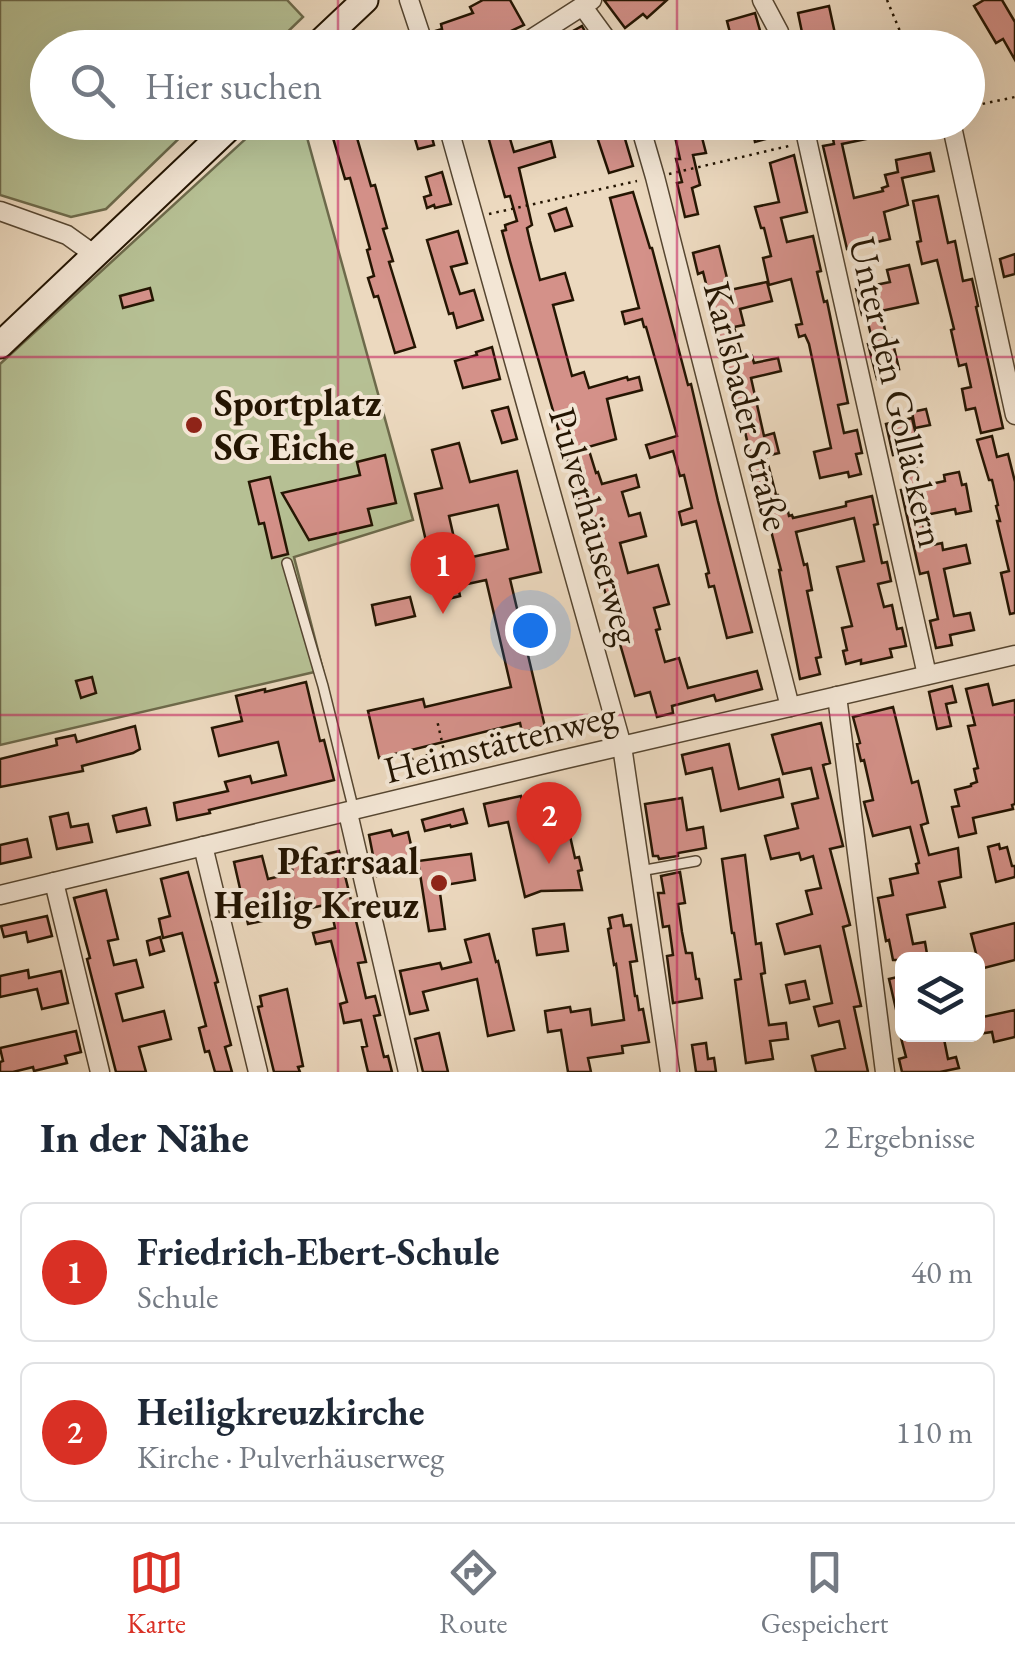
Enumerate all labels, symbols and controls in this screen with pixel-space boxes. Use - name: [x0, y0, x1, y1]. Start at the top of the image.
- search box: [30, 30, 985, 140]
- icon: search: [65, 58, 120, 113]
- text: Hier suchen: [145, 61, 322, 110]
- street label: Unter den Golläckern: [838, 232, 957, 552]
- street label: Karlsbader Straße: [693, 276, 802, 535]
- place label: Sportplatz SG Eiche: [214, 378, 382, 471]
- street label: Pulverhäuserweg: [538, 402, 653, 650]
- marker: Sportplatz SG Eiche: [183, 414, 205, 436]
- pin: 1: [410, 532, 476, 614]
- your location: [505, 605, 556, 656]
- street label: Heimstättenweg: [378, 689, 622, 794]
- pin: 2: [516, 782, 582, 864]
- place label: Pfarrsaal Heilig Kreuz: [214, 836, 419, 929]
- marker: Pfarrsaal Heilig Kreuz: [428, 872, 450, 894]
- map controls: [895, 952, 985, 1042]
- button: layers: [895, 952, 985, 1042]
- text: In der Nähe: [40, 1110, 249, 1165]
- text: 2 Ergebnisse: [824, 1116, 975, 1158]
- text: Friedrich-Ebert-Schule: [137, 1227, 500, 1276]
- text: 1: [66, 1251, 83, 1293]
- text: 40 m: [911, 1251, 973, 1293]
- text: Schule: [137, 1276, 218, 1318]
- text: Heiligkreuzkirche: [137, 1387, 425, 1436]
- text: 2: [66, 1411, 83, 1453]
- text: 110 m: [896, 1411, 973, 1453]
- text: Kirche · Pulverhäuserweg: [137, 1436, 444, 1478]
- tab: Karte: [127, 1545, 186, 1641]
- tab: Route: [439, 1545, 508, 1641]
- tab: Gespeichert: [761, 1545, 888, 1641]

